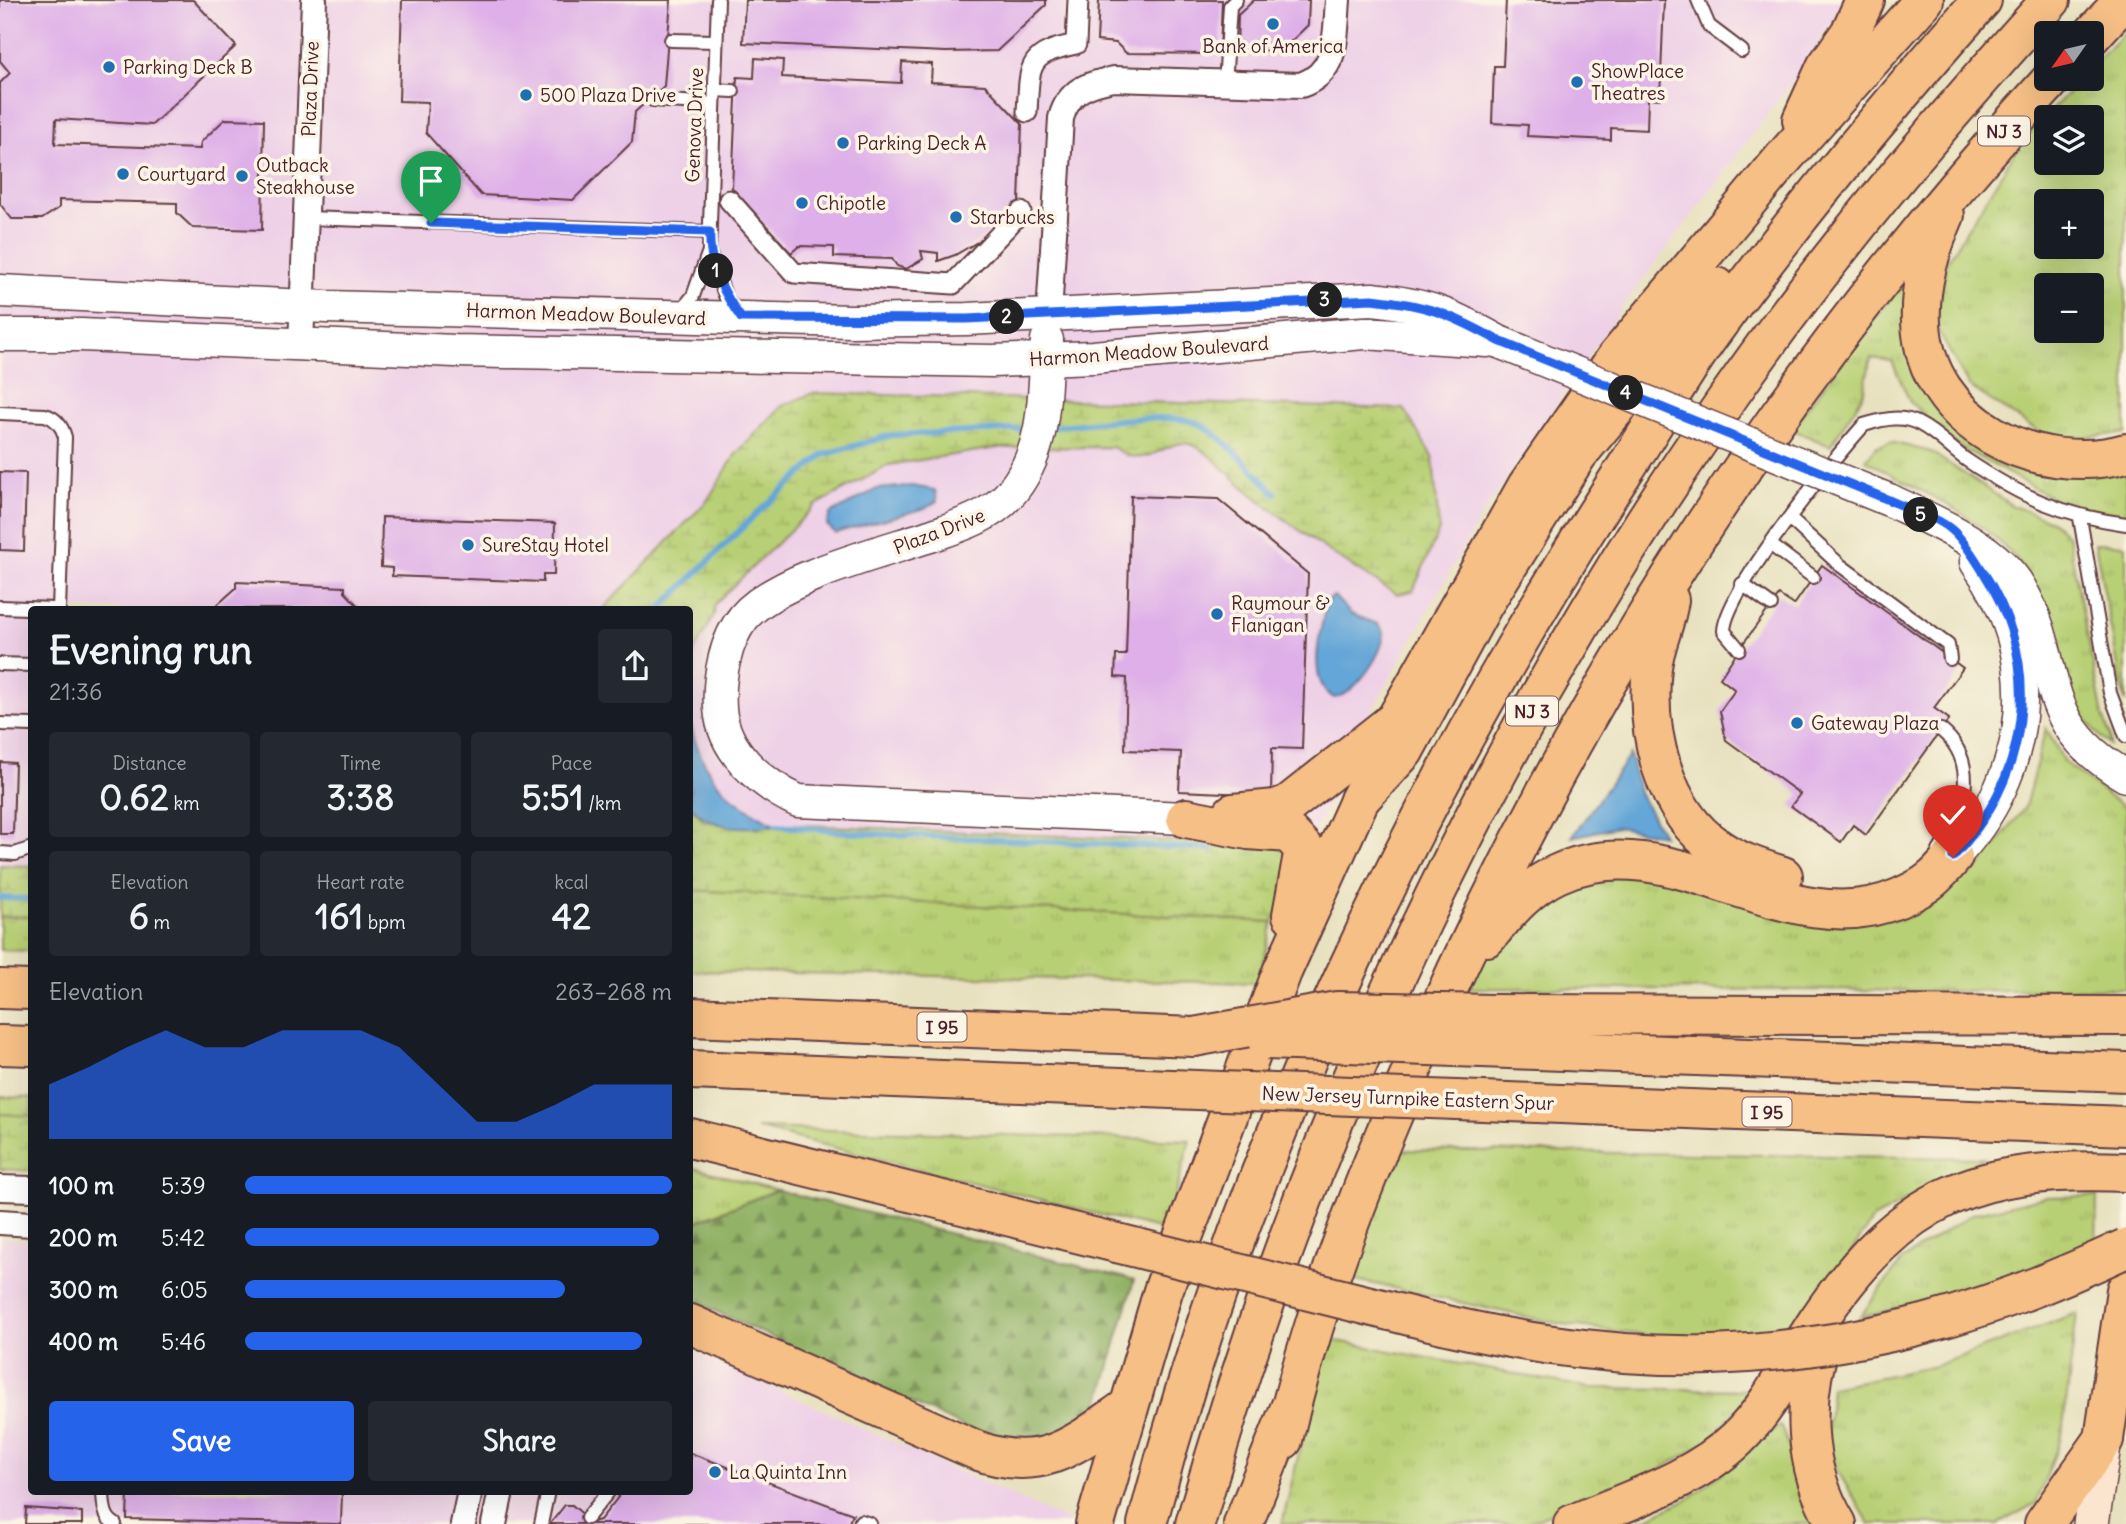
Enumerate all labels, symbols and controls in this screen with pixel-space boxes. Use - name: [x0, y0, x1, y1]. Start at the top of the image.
- marker: Bank of America: [1265, 16, 1281, 32]
- north arrow: [2034, 21, 2104, 91]
- map controls: [2034, 21, 2104, 343]
- place label: Bank of America: [1202, 34, 1344, 58]
- street label: Plaza Drive: [296, 41, 324, 137]
- place label: Parking Deck B: [123, 55, 253, 79]
- marker: Parking Deck B: [101, 59, 117, 75]
- place label: ShowPlace Theatres: [1591, 59, 1684, 105]
- street label: Genova Drive: [680, 67, 708, 183]
- marker: ShowPlace Theatres: [1569, 74, 1585, 90]
- place label: 500 Plaza Drive: [540, 83, 676, 107]
- marker: 500 Plaza Drive: [518, 87, 534, 103]
- button: layers: [2034, 105, 2104, 175]
- road number: NJ 3: [1978, 116, 2030, 146]
- place label: Parking Deck A: [857, 131, 986, 155]
- marker: Parking Deck A: [835, 135, 851, 151]
- pin: [401, 151, 461, 223]
- place label: Outback Steakhouse: [256, 153, 355, 199]
- place label: Courtyard: [137, 162, 226, 186]
- icon: arrive: [412, 162, 450, 200]
- marker: Courtyard: [115, 166, 131, 182]
- marker: Outback Steakhouse: [234, 168, 250, 184]
- button: +: [2034, 189, 2104, 259]
- place label: Chipotle: [816, 191, 886, 215]
- marker: Chipotle: [794, 195, 810, 211]
- place label: Starbucks: [970, 205, 1055, 229]
- marker: Starbucks: [948, 209, 964, 225]
- pin: 1: [698, 254, 734, 288]
- text: 1: [712, 258, 719, 282]
- button: −: [2034, 273, 2104, 343]
- pin: 3: [1308, 282, 1342, 318]
- text: 3: [1319, 287, 1330, 311]
- street label: Harmon Meadow Boulevard: [466, 298, 706, 330]
- pin: 2: [990, 300, 1024, 334]
- text: 2: [1001, 304, 1012, 328]
- street label: Harmon Meadow Boulevard: [1028, 331, 1270, 371]
- pin: 4: [1608, 376, 1644, 410]
- text: 4: [1620, 380, 1631, 404]
- pin: 5: [1904, 498, 1938, 532]
- text: 5: [1915, 502, 1926, 526]
- street label: Plaza Drive: [890, 503, 988, 559]
- place label: SureStay Hotel: [482, 533, 609, 557]
- marker: SureStay Hotel: [460, 537, 476, 553]
- place label: Raymour & Flanigan: [1231, 591, 1330, 637]
- marker: Raymour & Flanigan: [1209, 606, 1225, 622]
- text: Evening run: [49, 627, 252, 674]
- button: share: [598, 629, 672, 703]
- text: 21:36: [49, 677, 102, 706]
- road number: NJ 3: [1506, 696, 1558, 726]
- place label: Gateway Plaza: [1811, 711, 1939, 735]
- marker: Gateway Plaza: [1789, 715, 1805, 731]
- text: Distance: [112, 751, 187, 775]
- text: Time: [340, 751, 381, 775]
- text: Pace: [551, 751, 592, 775]
- text: 0.62: [99, 775, 169, 819]
- text: 3:38: [327, 775, 394, 819]
- text: 5:51: [522, 775, 584, 819]
- pin: [1923, 785, 1983, 857]
- text: km: [169, 791, 200, 815]
- text: /km: [584, 791, 621, 815]
- icon: check: [1934, 796, 1972, 834]
- text: Elevation: [111, 870, 188, 894]
- text: Heart rate: [316, 870, 405, 894]
- text: kcal: [554, 870, 589, 894]
- text: 6: [129, 894, 149, 938]
- text: 161: [315, 894, 363, 938]
- text: 42: [552, 894, 591, 938]
- text: m: [149, 910, 170, 934]
- text: bpm: [363, 910, 406, 934]
- text: Elevation: [49, 977, 143, 1006]
- text: 263–268 m: [555, 977, 672, 1006]
- road number: I 95: [918, 1012, 967, 1042]
- street label: New Jersey Turnpike Eastern Spur: [1261, 1081, 1555, 1115]
- road number: I 95: [1742, 1098, 1792, 1126]
- text: 100 m: [49, 1171, 114, 1200]
- text: 5:39: [161, 1171, 206, 1200]
- text: 200 m: [49, 1223, 118, 1252]
- text: 5:42: [161, 1223, 205, 1252]
- text: 300 m: [49, 1275, 118, 1304]
- text: 6:05: [161, 1275, 208, 1304]
- text: 400 m: [49, 1327, 118, 1356]
- text: 5:46: [161, 1327, 206, 1356]
- button: Save: [49, 1401, 354, 1481]
- button: Share: [368, 1401, 672, 1481]
- place label: La Quinta Inn: [729, 1460, 847, 1484]
- marker: La Quinta Inn: [707, 1464, 723, 1480]

